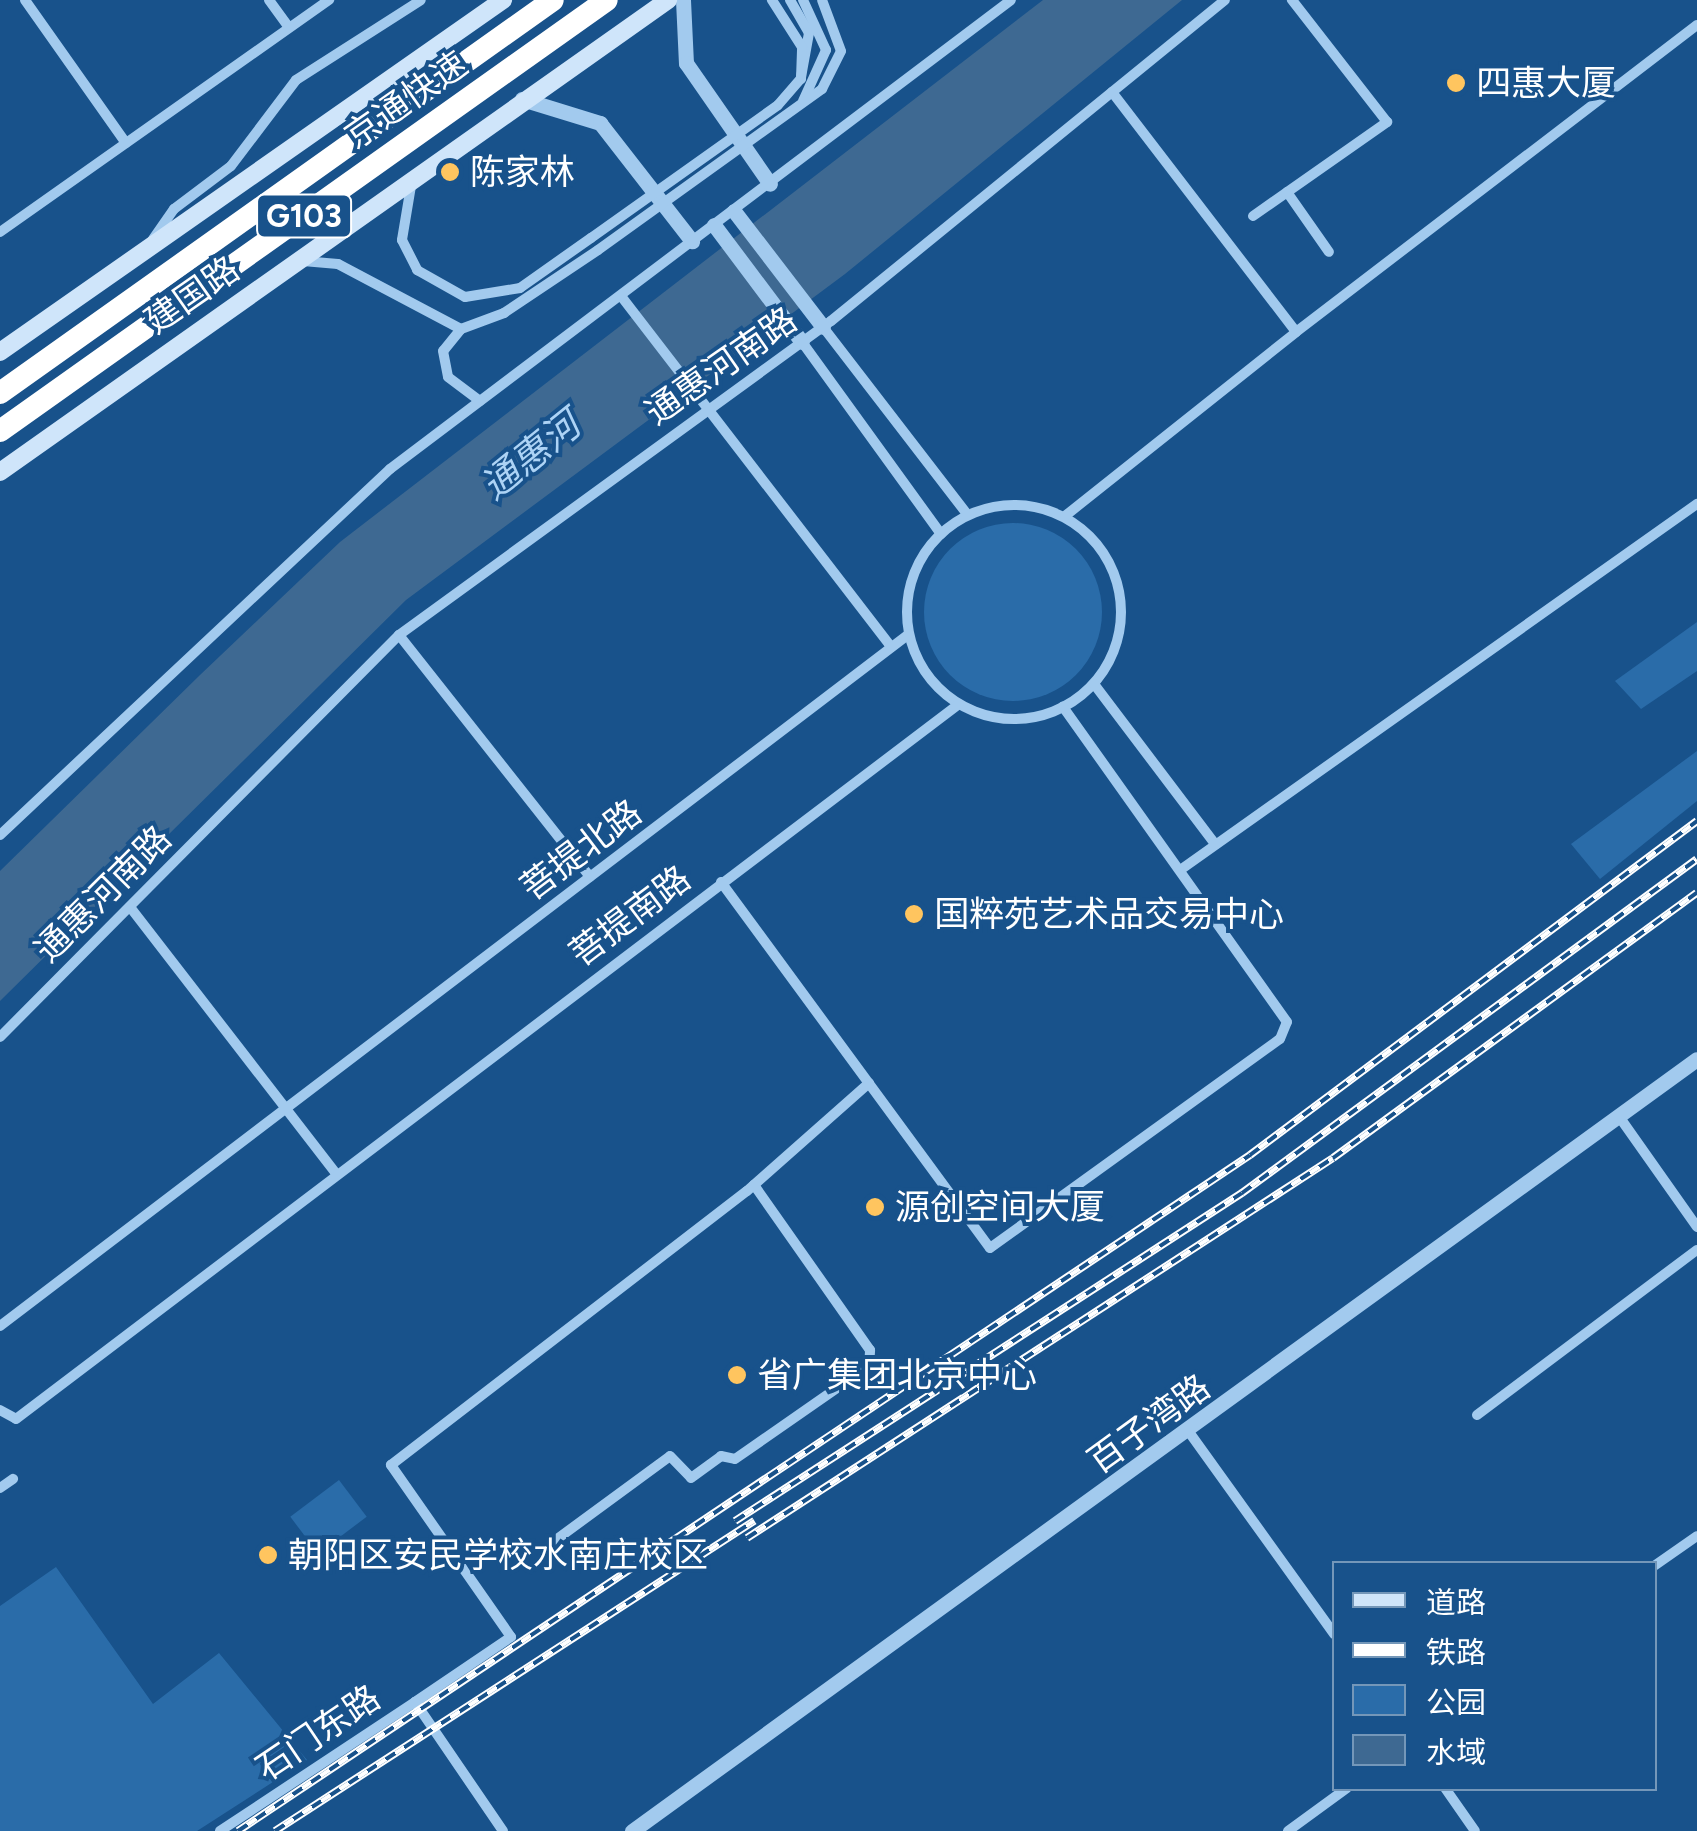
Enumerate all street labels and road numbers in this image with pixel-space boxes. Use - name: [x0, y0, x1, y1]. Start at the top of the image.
- street label: 京通快速: [337, 43, 475, 157]
- road number: G103: [254, 189, 354, 243]
- street label: 建国路: [137, 248, 247, 342]
- street label: 通惠河南路: [637, 299, 805, 433]
- street label: 菩提北路: [512, 791, 650, 909]
- street label: 通惠河南路: [26, 817, 180, 971]
- street label: 菩提南路: [561, 857, 699, 975]
- street label: 百子湾路: [1080, 1366, 1218, 1482]
- street label: 石门东路: [248, 1676, 388, 1790]

